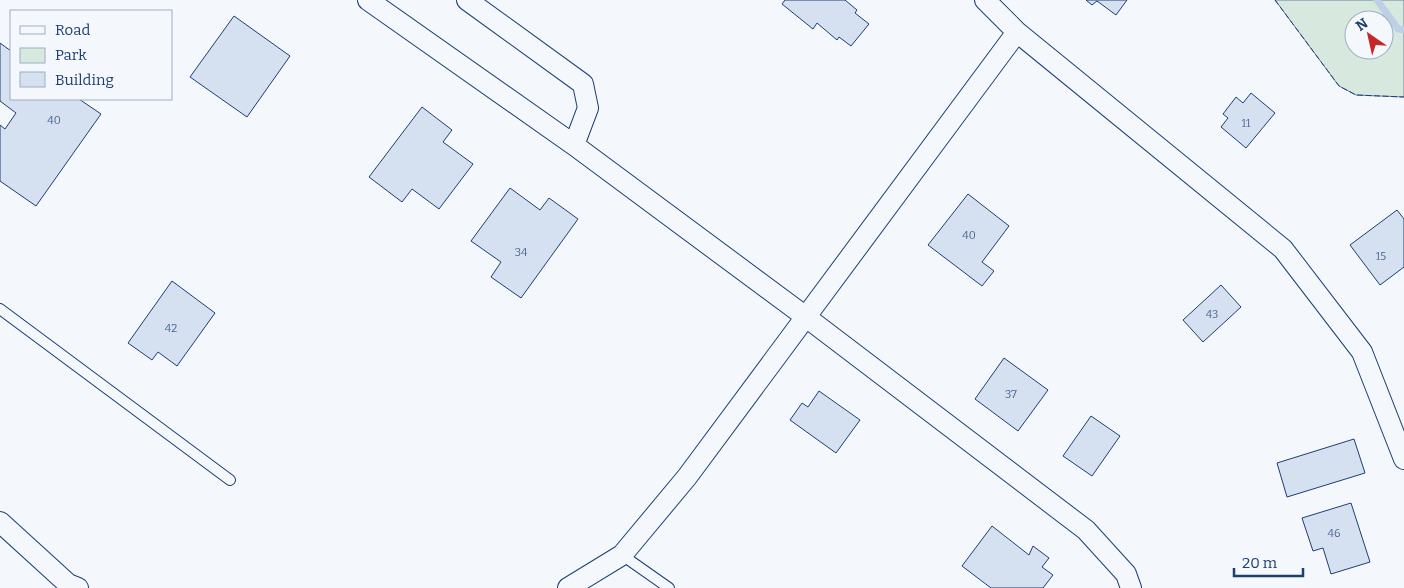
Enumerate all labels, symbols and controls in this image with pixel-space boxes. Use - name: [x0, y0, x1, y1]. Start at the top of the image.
- legend: [10, 10, 172, 100]
- north arrow: [1344, 10, 1394, 60]
- text: N: [1353, 14, 1371, 35]
- text: Road: [55, 21, 90, 39]
- text: Park: [55, 46, 87, 64]
- text: Building: [55, 71, 114, 89]
- house number: 40: [47, 114, 61, 127]
- house number: 11: [1242, 117, 1251, 130]
- house number: 40: [962, 229, 976, 242]
- house number: 34: [515, 246, 528, 259]
- house number: 15: [1376, 250, 1386, 263]
- house number: 43: [1206, 308, 1218, 321]
- house number: 42: [165, 322, 177, 335]
- house number: 37: [1005, 388, 1017, 401]
- house number: 46: [1328, 527, 1340, 540]
- scale bar: [1234, 546, 1303, 578]
- text: 20 m: [1242, 554, 1278, 572]

